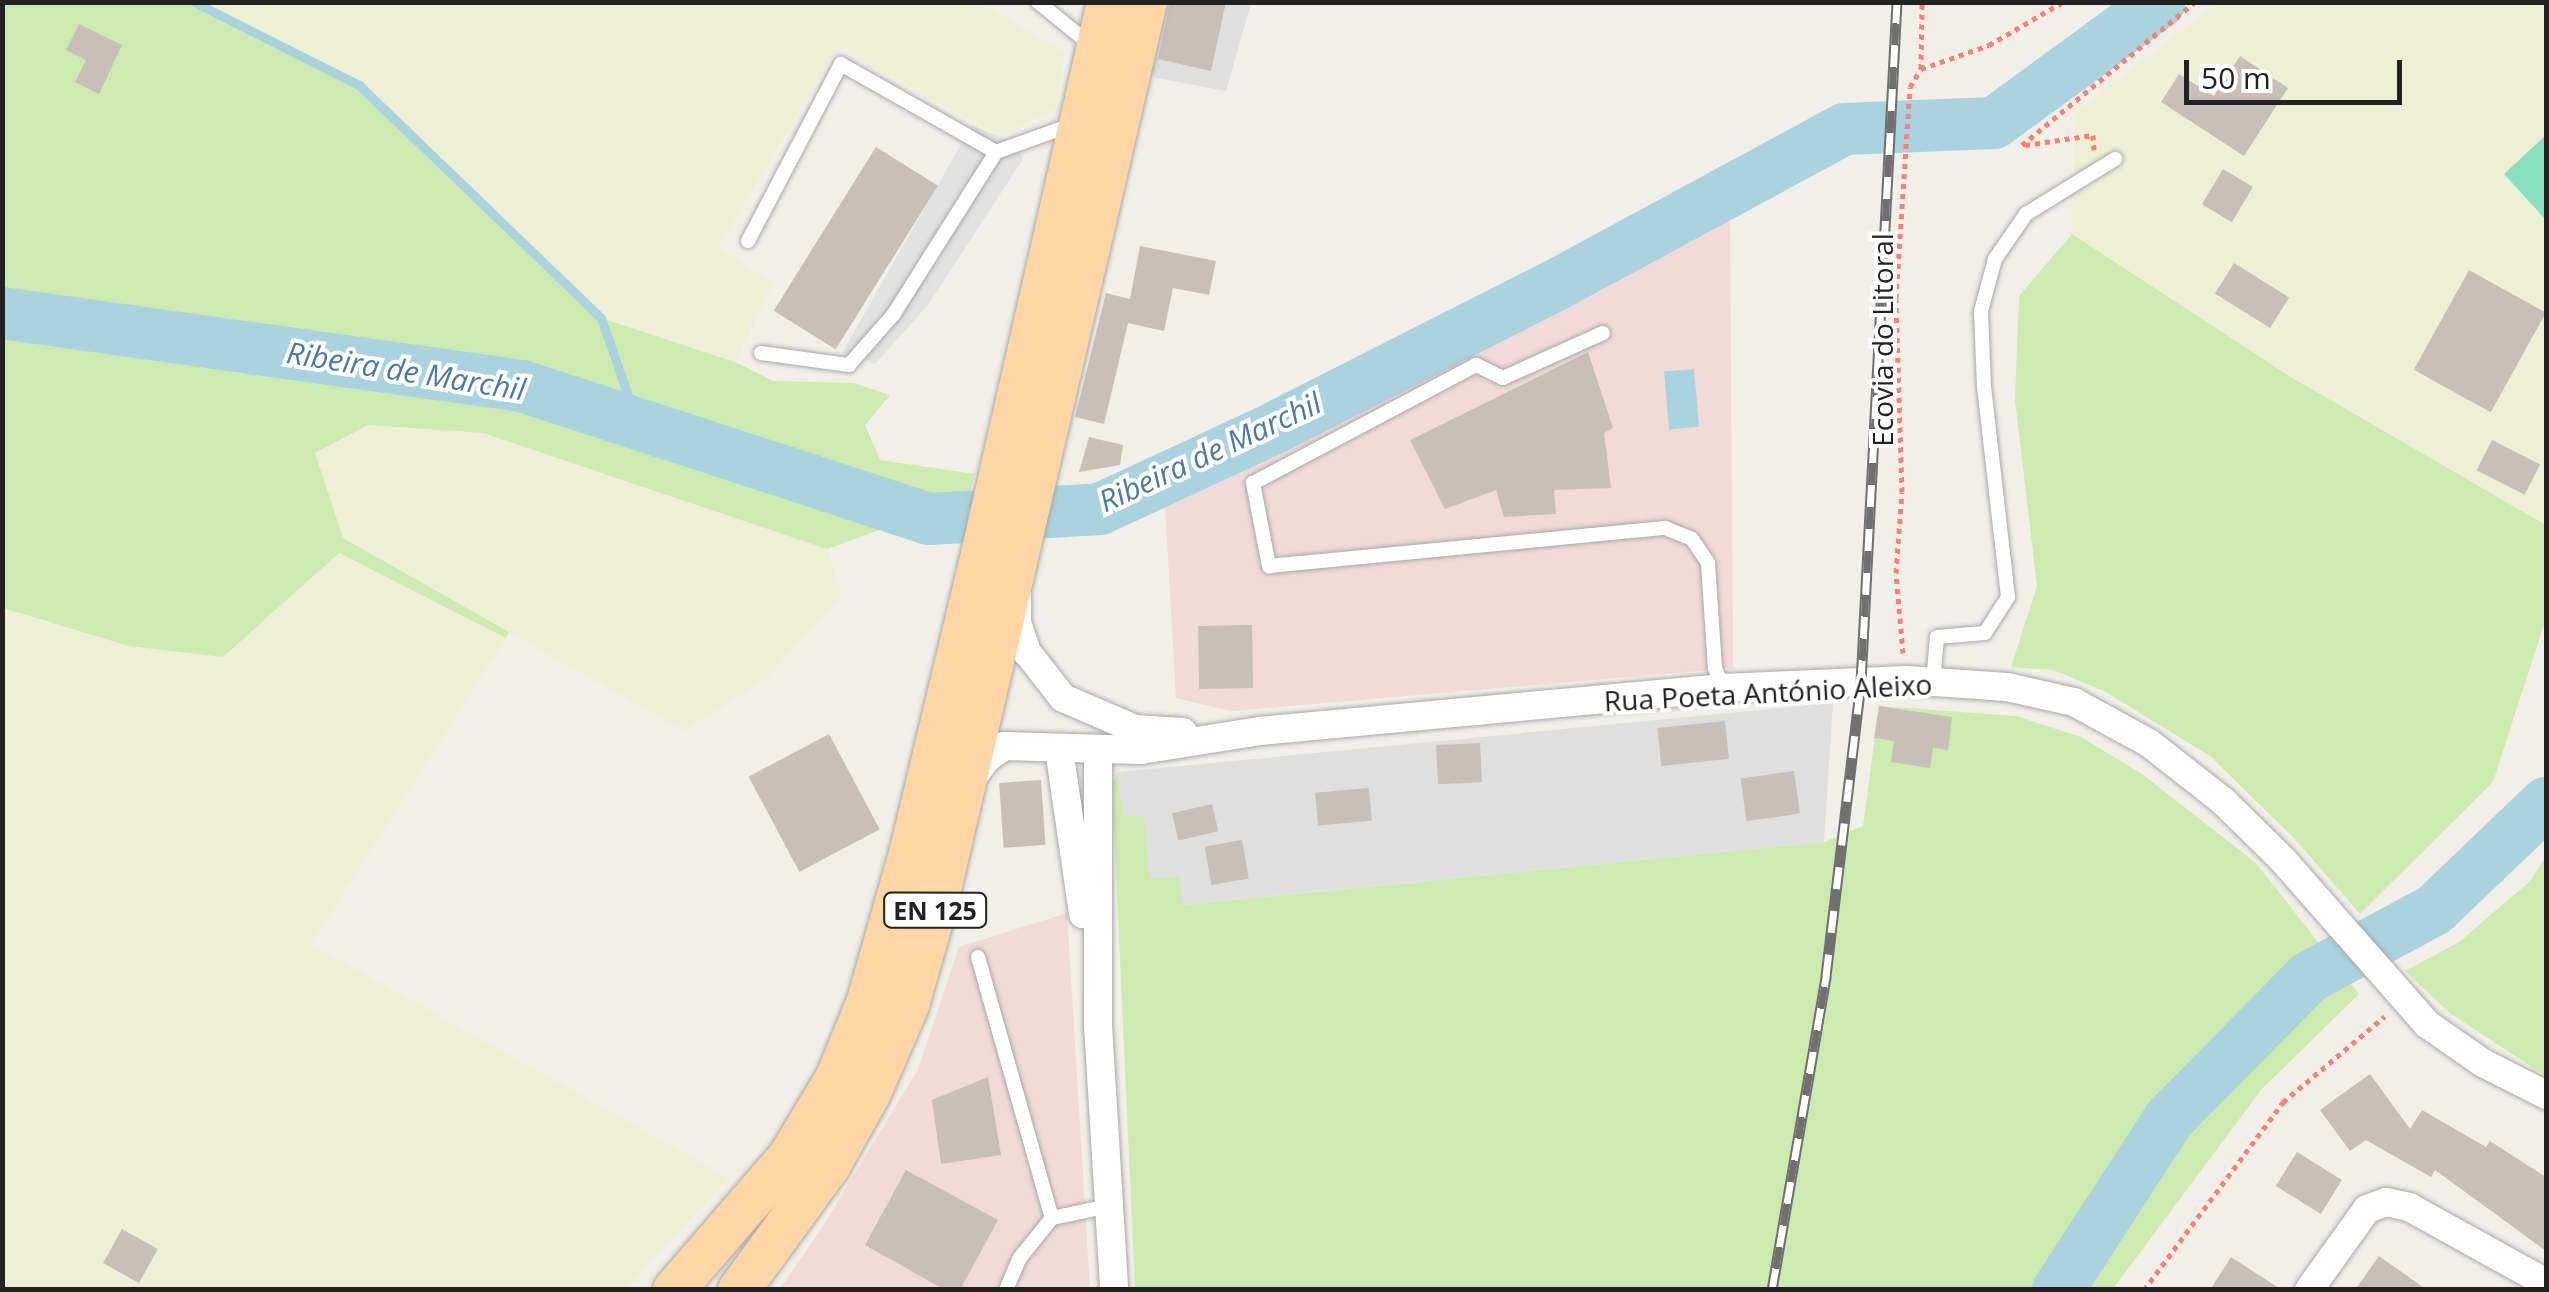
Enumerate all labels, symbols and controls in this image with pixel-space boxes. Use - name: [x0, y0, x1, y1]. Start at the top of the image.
- scale bar: [2189, 40, 2406, 102]
- text: 50 m: [2201, 57, 2271, 98]
- street label: Ecovia do Litoral: [1865, 233, 1899, 447]
- water label: Ribeira de Marchil: [284, 334, 528, 408]
- water label: Ribeira de Marchil: [1093, 385, 1327, 519]
- street label: Rua Poeta António Aleixo: [1603, 667, 1933, 717]
- road number: EN 125: [882, 890, 988, 930]

